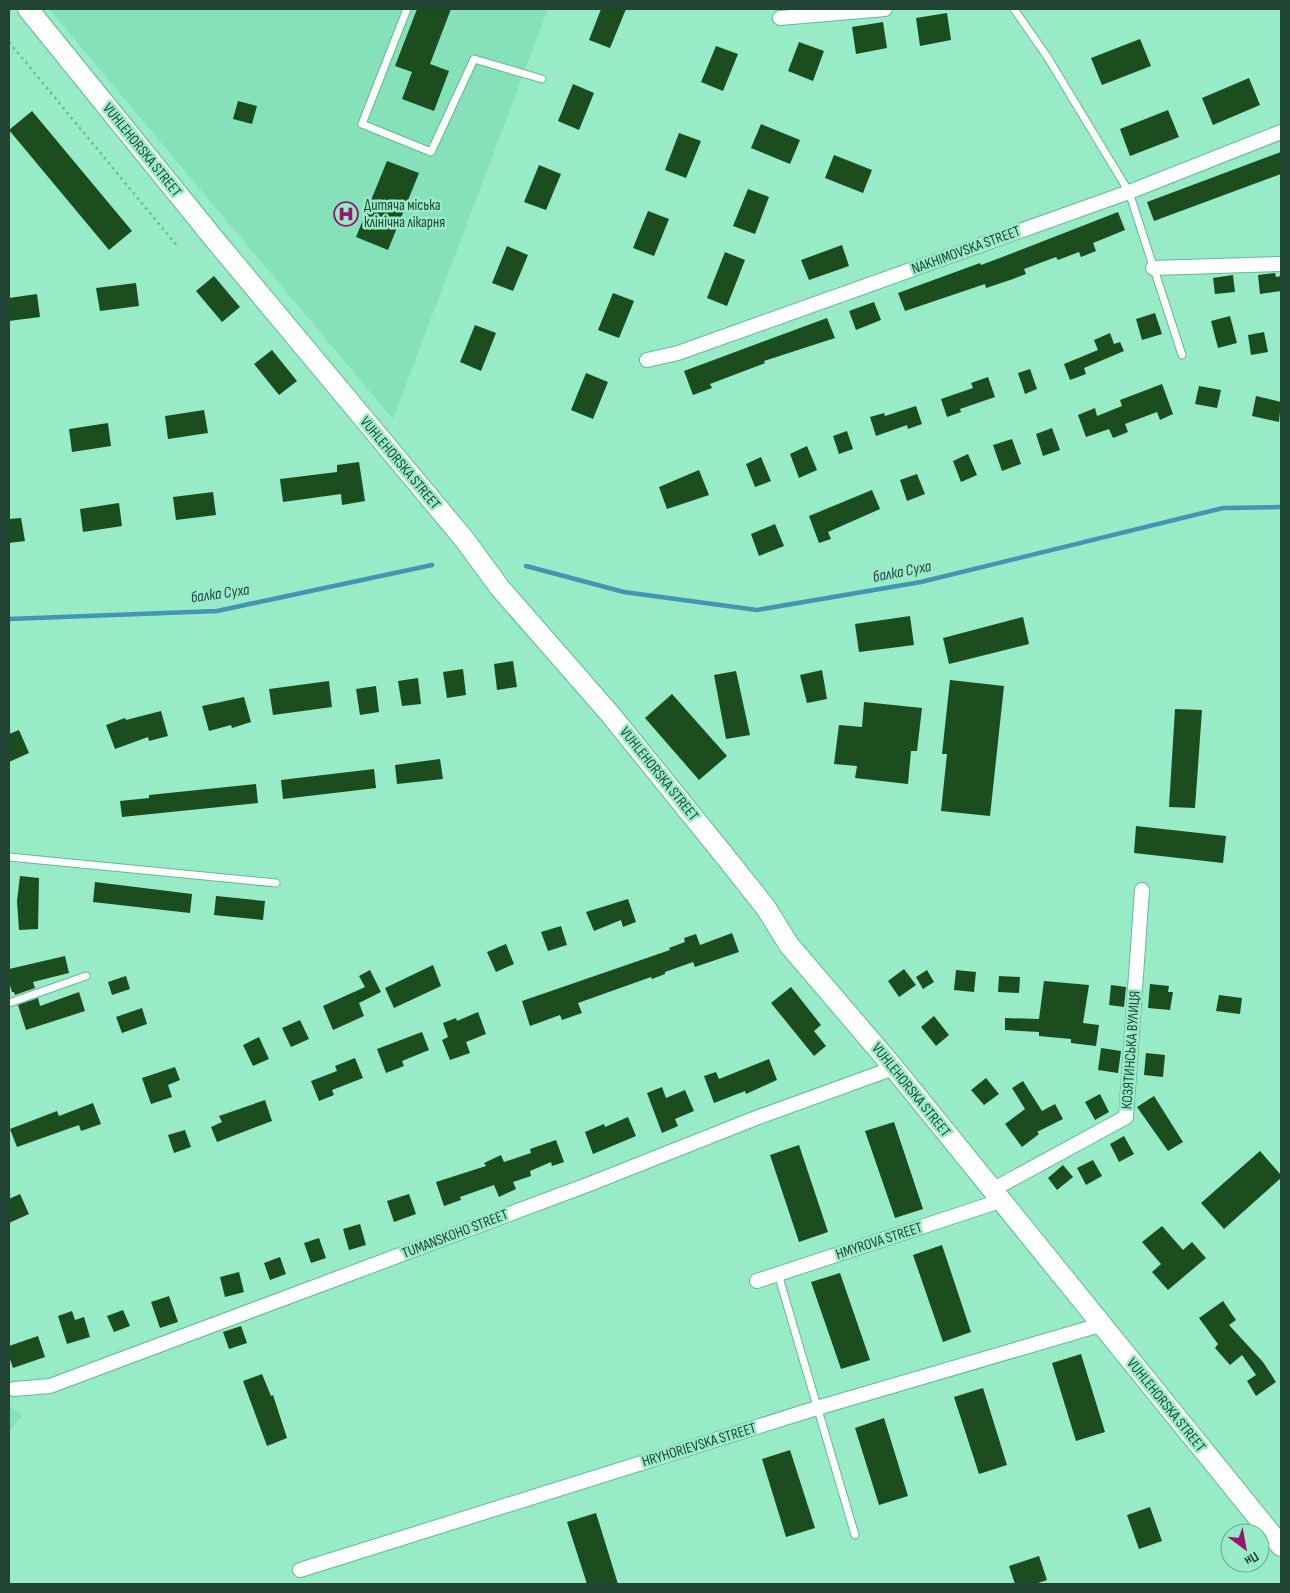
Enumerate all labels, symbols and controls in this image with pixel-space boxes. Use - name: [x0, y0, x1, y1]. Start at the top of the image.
- street label: VUHLEHORSKA STREET: [98, 99, 186, 201]
- place label: Дитяча міська клінічна лікарня: [364, 196, 445, 232]
- hospital icon: Дитяча міська клінічна лікарня: [333, 201, 359, 227]
- street label: NAKHIMOVSKA STREET: [909, 222, 1023, 278]
- street label: VUHLEHORSKA STREET: [356, 413, 444, 513]
- water label: балка Суха: [871, 557, 933, 587]
- water label: балка Суха: [189, 580, 251, 608]
- street label: VUHLEHORSKA STREET: [615, 723, 703, 825]
- street label: КОЗЯТИНСЬКА ВУЛИЦЯ: [1117, 990, 1145, 1110]
- street label: VUHLEHORSKA STREET: [867, 1039, 955, 1141]
- street label: TUMANSKOHO STREET: [399, 1205, 511, 1263]
- street label: HMYROVA STREET: [833, 1218, 925, 1264]
- street label: VUHLEHORSKA STREET: [1122, 1354, 1210, 1456]
- street label: HRYHORIEVSKA STREET: [640, 1419, 758, 1471]
- north arrow: [1220, 1523, 1270, 1573]
- text: Пн: [1241, 1548, 1262, 1569]

